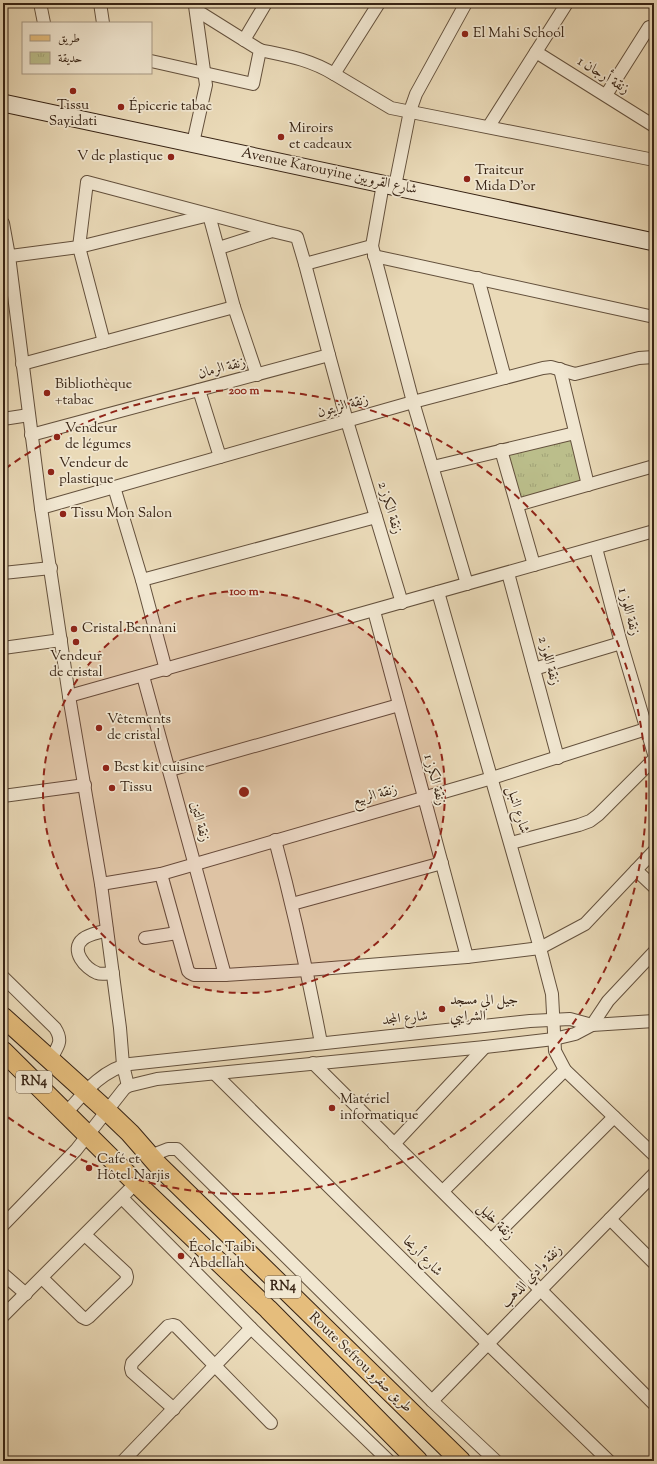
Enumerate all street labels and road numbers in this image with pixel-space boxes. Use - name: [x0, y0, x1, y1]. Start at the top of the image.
- street label: زنقة أرجان 1: [573, 50, 634, 100]
- street label: Avenue Karouyine شارع القرويين: [239, 144, 419, 200]
- street label: زنقة الرمان: [196, 353, 248, 385]
- street label: زنقة الزيتون: [315, 390, 371, 424]
- street label: زنقة الكرز 2: [371, 479, 407, 537]
- street label: زنقة اللوز 1: [612, 586, 644, 638]
- street label: زنقة اللوز 2: [532, 634, 564, 688]
- street label: زنقة الكرز 1: [418, 752, 450, 808]
- street label: زنقة الربيع: [350, 780, 400, 814]
- street label: شارع النبل: [500, 784, 534, 836]
- street label: زنقة التين: [184, 799, 214, 845]
- street label: شارع المجد: [381, 1007, 429, 1031]
- road number: RN4: [16, 1071, 52, 1093]
- street label: زنقة خليل: [472, 1199, 518, 1245]
- street label: شارع أريحا: [397, 1231, 448, 1282]
- street label: زنقة وادي الذهب: [497, 1241, 567, 1313]
- road number: RN4: [265, 1276, 301, 1298]
- street label: Route Sefrou طريق صفرو: [304, 1308, 416, 1418]

